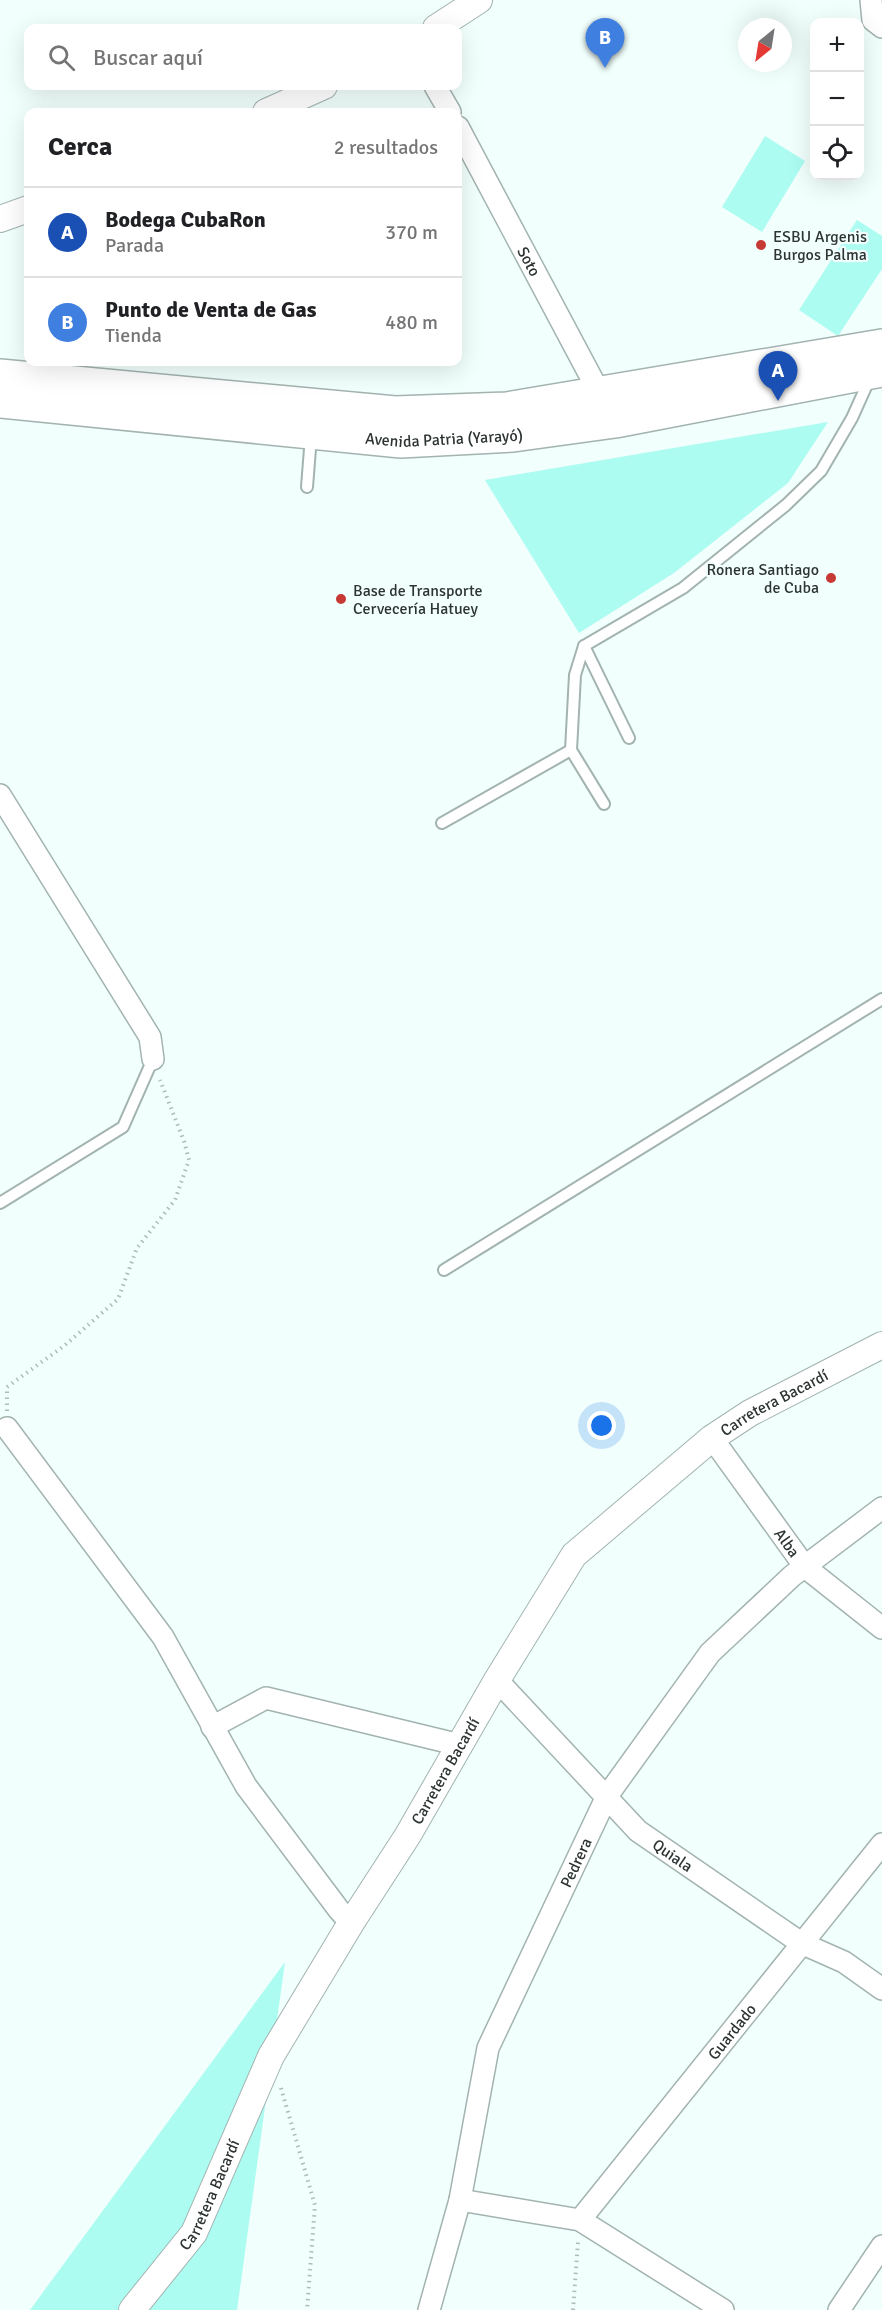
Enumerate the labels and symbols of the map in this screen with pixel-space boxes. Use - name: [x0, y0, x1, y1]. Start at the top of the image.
- north arrow: [738, 18, 792, 72]
- pin: B: [586, 19, 624, 68]
- place label: ESBU Argenis Burgos Palma: [773, 227, 867, 265]
- marker: ESBU Argenis Burgos Palma: [754, 238, 768, 252]
- street label: Soto: [512, 243, 545, 280]
- pin: A: [758, 352, 798, 401]
- street label: Avenida Patria (Yarayó): [364, 425, 524, 452]
- place label: Ronera Santiago de Cuba: [707, 560, 819, 598]
- marker: Ronera Santiago de Cuba: [824, 571, 838, 585]
- place label: Base de Transporte Cervecería Hatuey: [353, 581, 483, 619]
- marker: Base de Transporte Cervecería Hatuey: [334, 592, 348, 606]
- street label: Carretera Bacardí: [717, 1365, 832, 1441]
- your location: [587, 1411, 616, 1440]
- street label: Alba: [769, 1525, 804, 1562]
- street label: Carretera Bacardí: [407, 1714, 485, 1828]
- street label: Pedrera: [556, 1835, 597, 1891]
- street label: Quiala: [648, 1835, 696, 1877]
- street label: Guardado: [704, 2000, 761, 2064]
- street label: Carretera Bacardí: [175, 2136, 245, 2255]

